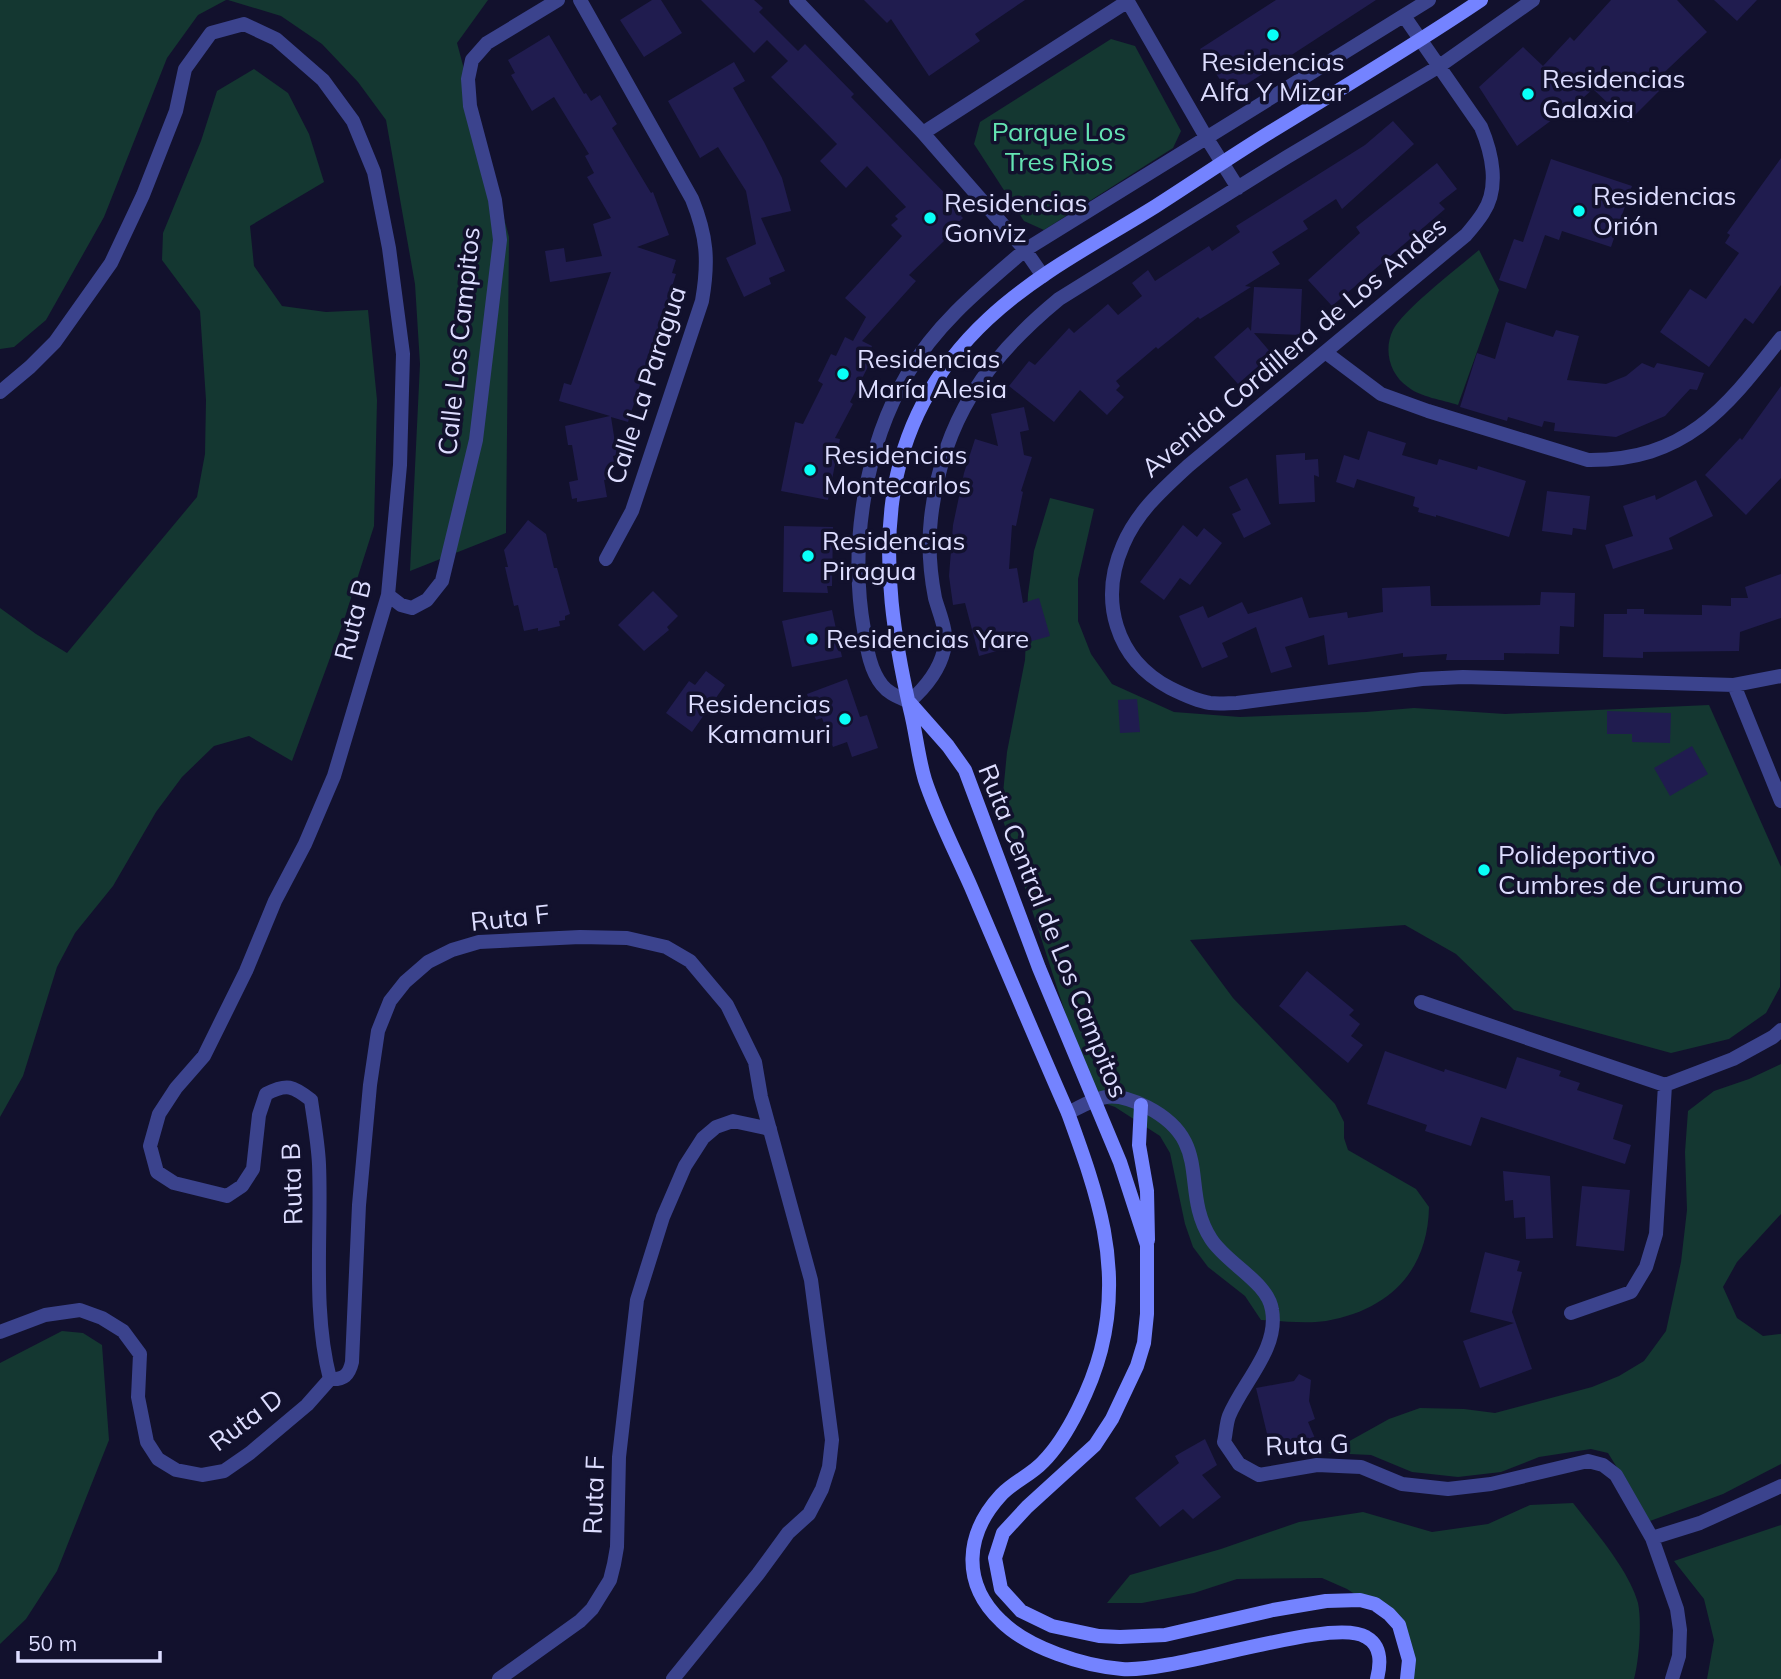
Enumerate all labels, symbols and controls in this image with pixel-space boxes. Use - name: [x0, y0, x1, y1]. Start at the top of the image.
- marker: Residencias Alfa Y Mizar: [1265, 27, 1281, 43]
- place label: Residencias Alfa Y Mizar: [1200, 45, 1346, 108]
- place label: Residencias Galaxia: [1542, 62, 1685, 125]
- marker: Residencias Galaxia: [1520, 86, 1536, 102]
- park label: Parque Los Tres Rios: [992, 115, 1126, 178]
- place label: Residencias Orión: [1593, 179, 1736, 242]
- place label: Residencias Gonviz: [944, 186, 1087, 249]
- marker: Residencias Orión: [1571, 203, 1587, 219]
- street label: Avenida Cordillera de Los Andes: [1134, 209, 1453, 484]
- marker: Residencias Gonviz: [922, 210, 938, 226]
- street label: Calle Los Campitos: [430, 225, 487, 457]
- street label: Calle La Paragua: [598, 282, 693, 488]
- place label: Residencias María Alesia: [857, 342, 1007, 405]
- marker: Residencias María Alesia: [835, 366, 851, 382]
- place label: Residencias Montecarlos: [824, 438, 971, 501]
- marker: Residencias Montecarlos: [802, 462, 818, 478]
- place label: Residencias Piragua: [822, 524, 965, 587]
- marker: Residencias Piragua: [800, 548, 816, 564]
- street label: Ruta B: [327, 576, 378, 664]
- place label: Residencias Yare: [826, 622, 1029, 655]
- marker: Residencias Yare: [804, 631, 820, 647]
- place label: Residencias Kamamuri: [688, 687, 831, 750]
- marker: Residencias Kamamuri: [837, 711, 853, 727]
- street label: Ruta Central de Los Campitos: [971, 759, 1136, 1103]
- place label: Polideportivo Cumbres de Curumo: [1498, 838, 1743, 901]
- marker: Polideportivo Cumbres de Curumo: [1476, 862, 1492, 878]
- street label: Ruta F: [469, 897, 551, 938]
- street label: Ruta B: [274, 1142, 309, 1226]
- street label: Ruta D: [202, 1381, 289, 1458]
- street label: Ruta G: [1265, 1427, 1349, 1462]
- street label: Ruta F: [576, 1455, 611, 1535]
- scale bar: [18, 1620, 159, 1664]
- text: 50 m: [28, 1630, 77, 1656]

